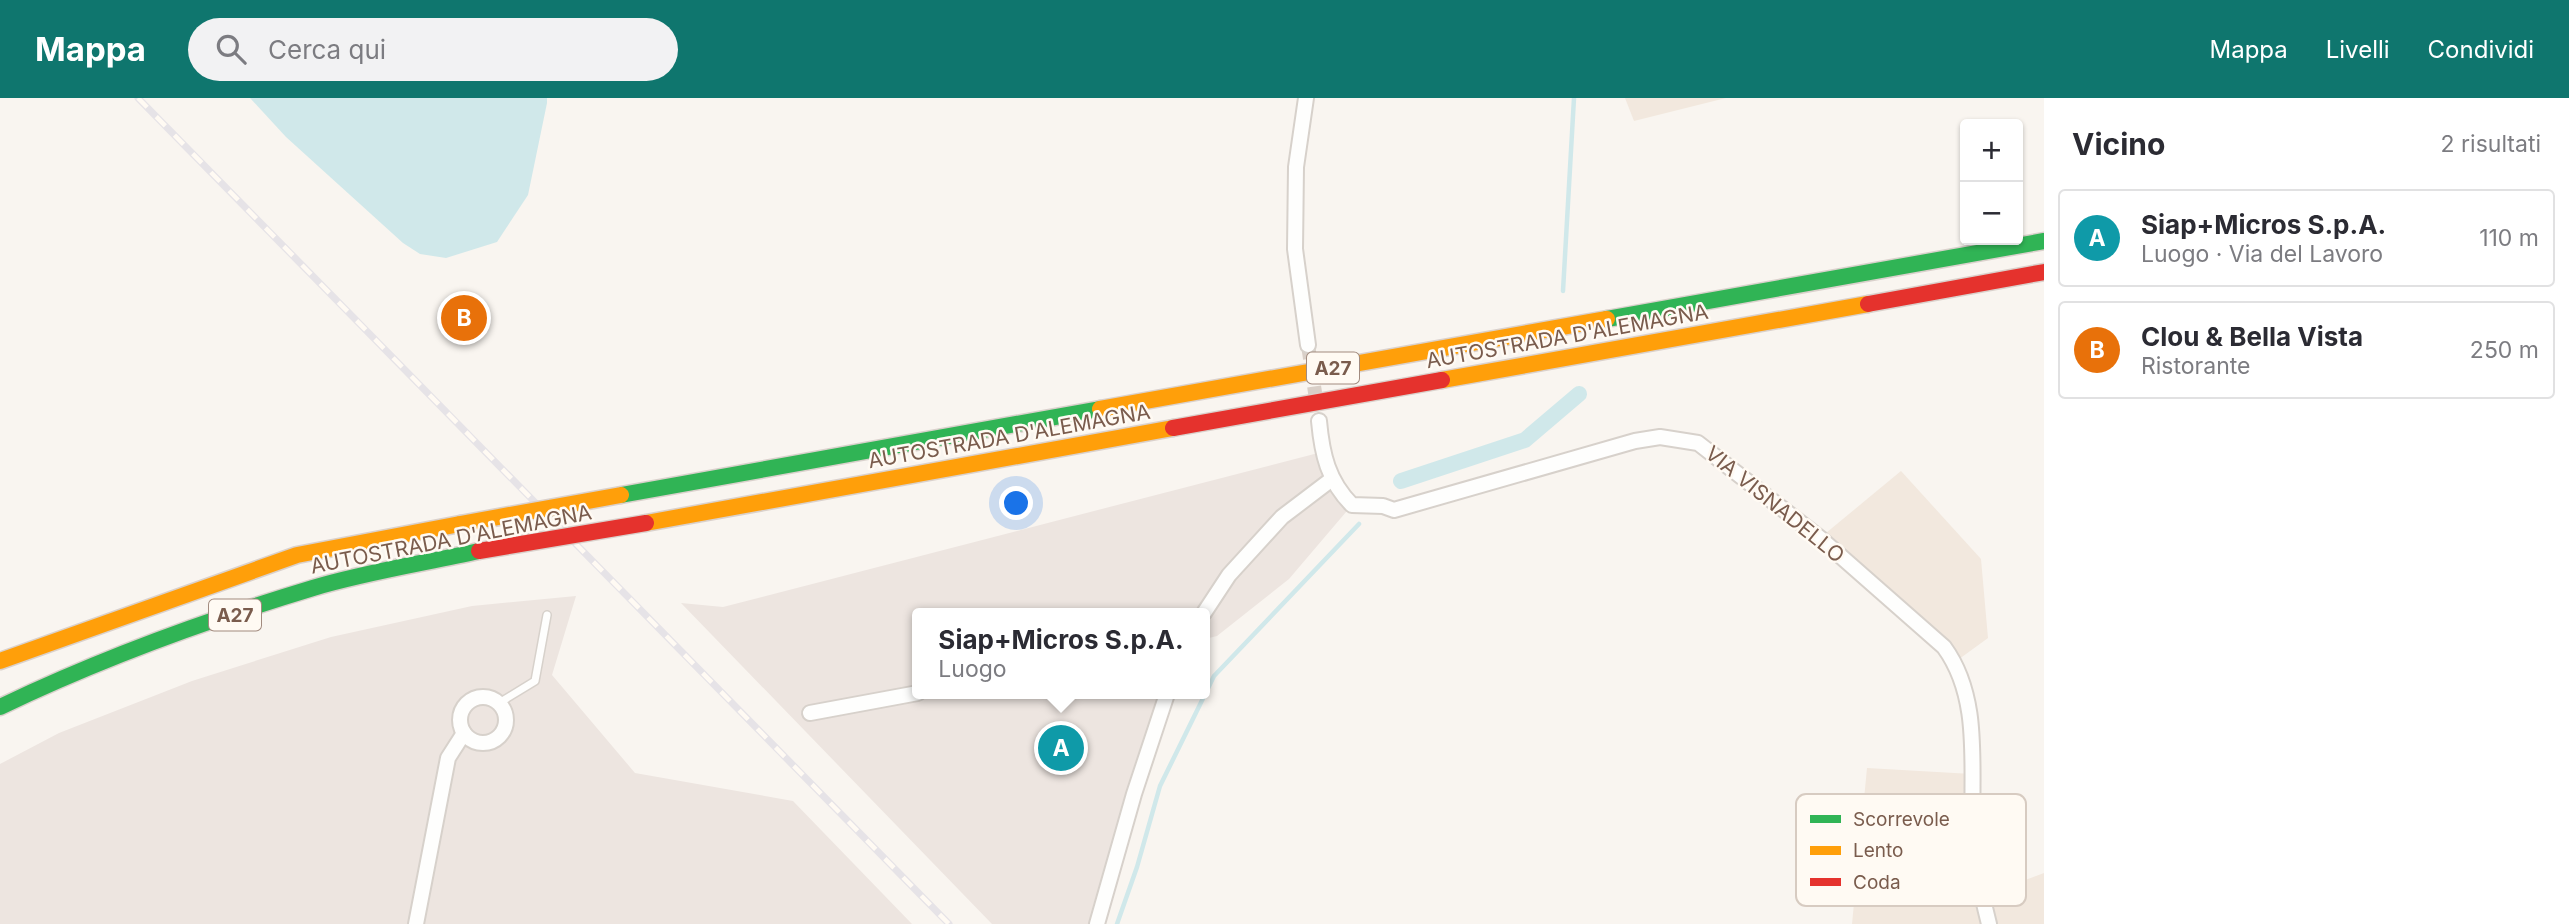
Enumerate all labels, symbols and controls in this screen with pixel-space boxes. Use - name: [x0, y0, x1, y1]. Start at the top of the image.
- search box: [188, 18, 678, 81]
- text: Mappa: [35, 29, 146, 69]
- icon: search: [212, 30, 250, 68]
- text: Cerca qui: [268, 34, 386, 65]
- text: Mappa: [2209, 35, 2288, 64]
- text: Livelli: [2326, 35, 2390, 64]
- text: Condividi: [2428, 35, 2534, 64]
- map controls: [1960, 119, 2023, 245]
- button: +: [1960, 119, 2023, 182]
- text: Vicino: [2072, 126, 2165, 162]
- text: 2 risultati: [2441, 130, 2541, 158]
- button: −: [1960, 182, 2023, 245]
- text: Siap+Micros S.p.A.: [2141, 209, 2386, 240]
- text: A: [2088, 224, 2106, 252]
- text: 110 m: [2479, 224, 2539, 252]
- text: Luogo · Via del Lavoro: [2141, 240, 2383, 268]
- pin: B: [441, 292, 487, 344]
- street label: AUTOSTRADA D'ALEMAGNA: [1424, 299, 1710, 373]
- text: Clou & Bella Vista: [2141, 321, 2363, 352]
- text: B: [2089, 336, 2105, 364]
- text: 250 m: [2470, 336, 2539, 364]
- road number: A27: [1307, 352, 1359, 384]
- text: Ristorante: [2141, 352, 2250, 380]
- street label: AUTOSTRADA D'ALEMAGNA: [866, 399, 1152, 473]
- street label: VIA VISNADELLO: [1701, 440, 1849, 568]
- your location: [999, 486, 1033, 520]
- street label: AUTOSTRADA D'ALEMAGNA: [308, 499, 594, 579]
- road number: A27: [209, 600, 261, 630]
- popup: [912, 608, 1210, 699]
- text: Siap+Micros S.p.A.: [938, 624, 1184, 655]
- text: Luogo: [938, 655, 1007, 683]
- pin: A: [1038, 722, 1084, 774]
- legend: [1796, 794, 2026, 906]
- text: Scorrevole: [1853, 808, 1950, 831]
- text: Lento: [1853, 839, 1903, 862]
- text: Coda: [1853, 871, 1901, 894]

